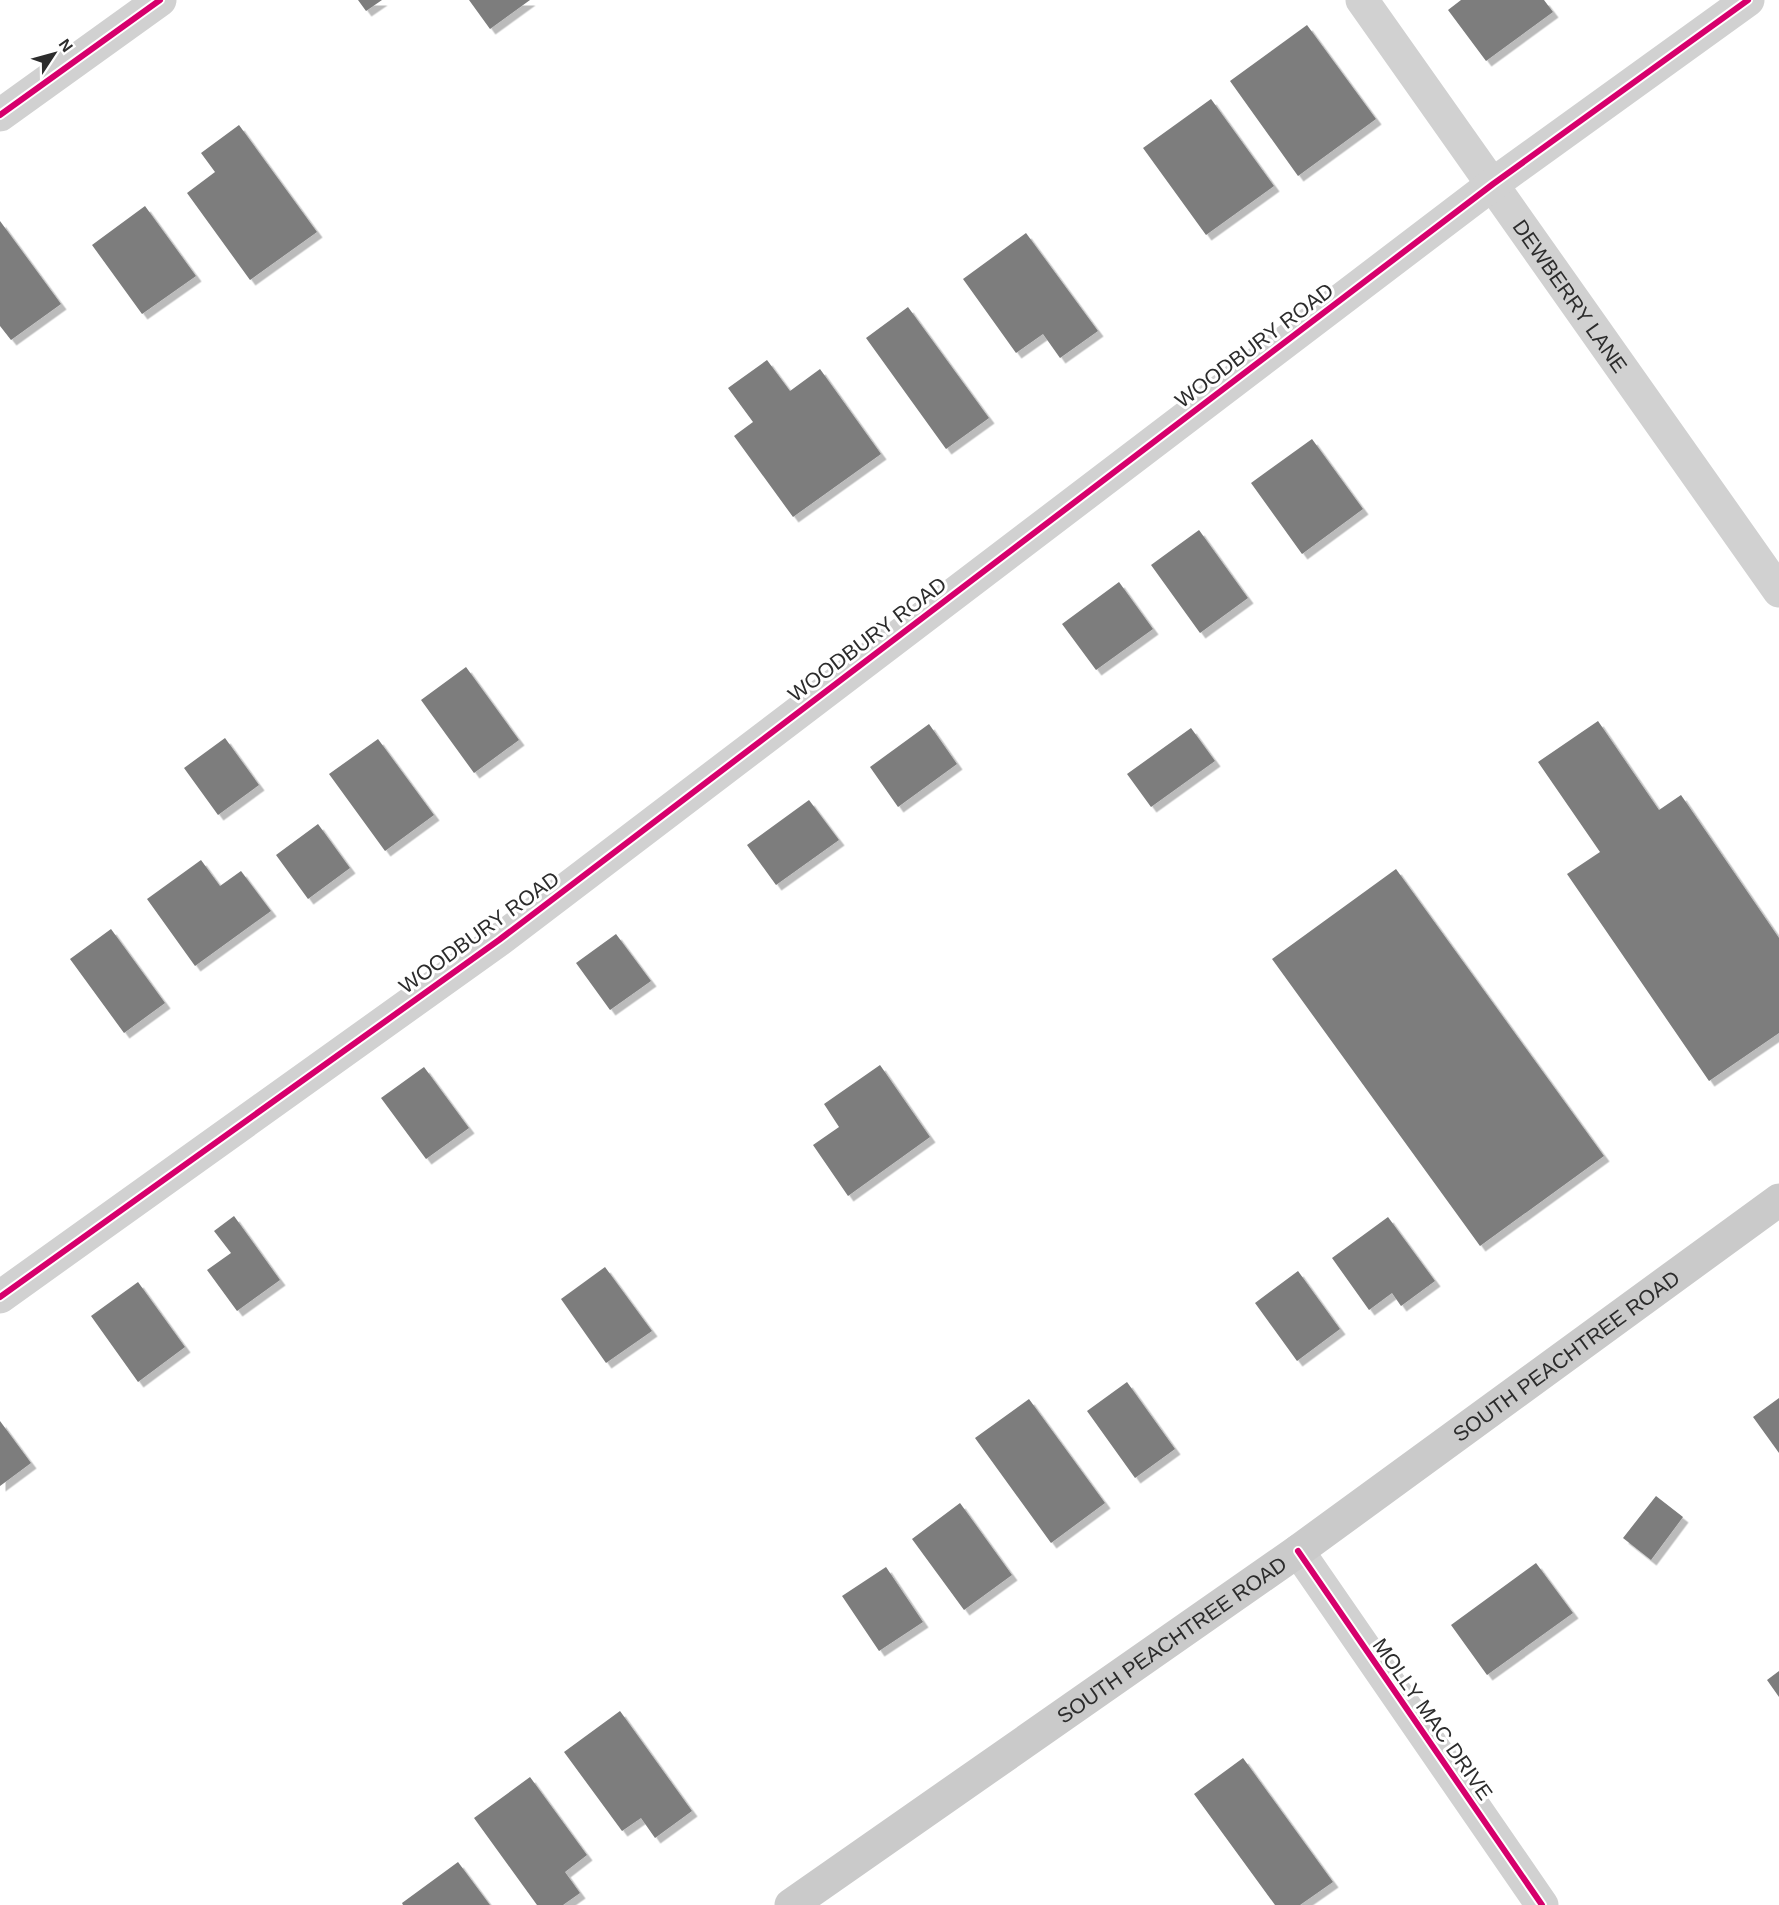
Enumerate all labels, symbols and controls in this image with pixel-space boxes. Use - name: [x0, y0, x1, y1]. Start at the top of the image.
- north arrow: [24, 24, 84, 84]
- text: N: [55, 36, 76, 55]
- street label: DEWBERRY LANE: [1509, 215, 1632, 377]
- street label: WOODBURY ROAD: [1171, 278, 1337, 412]
- street label: WOODBURY ROAD: [784, 572, 950, 706]
- street label: WOODBURY ROAD: [395, 866, 563, 998]
- street label: SOUTH PEACHTREE ROAD: [1448, 1265, 1683, 1446]
- street label: SOUTH PEACHTREE ROAD: [1052, 1551, 1290, 1727]
- street label: MOLLY MAC DRIVE: [1369, 1634, 1497, 1804]

